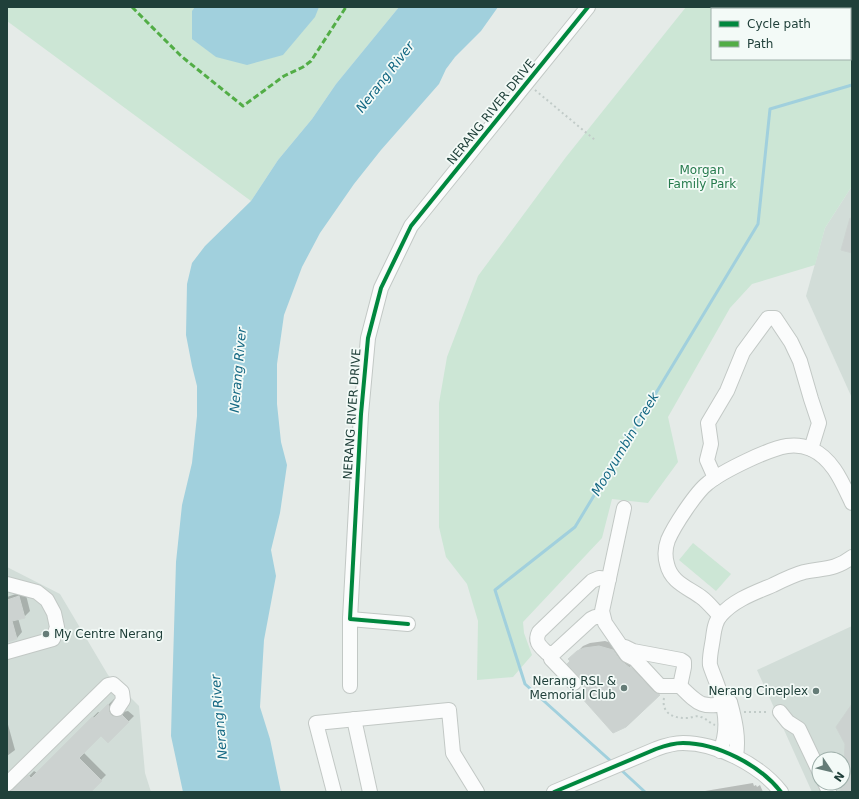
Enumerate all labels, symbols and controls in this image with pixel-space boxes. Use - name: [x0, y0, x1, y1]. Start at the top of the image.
- legend: [711, 8, 851, 60]
- text: Cycle path: [747, 17, 811, 31]
- water label: Nerang River: [353, 37, 418, 115]
- text: Path: [747, 37, 773, 51]
- street label: NERANG RIVER DRIVE: [444, 57, 538, 167]
- park label: Morgan Family Park: [668, 163, 736, 191]
- water label: Nerang River: [227, 325, 249, 413]
- street label: NERANG RIVER DRIVE: [340, 348, 364, 480]
- water label: Mooyumbin Creek: [588, 389, 662, 498]
- place label: My Centre Nerang: [54, 627, 163, 641]
- marker: My Centre Nerang: [41, 629, 51, 639]
- water label: Nerang River: [208, 672, 230, 760]
- place label: Nerang RSL & Memorial Club: [530, 674, 616, 702]
- marker: Nerang RSL & Memorial Club: [619, 683, 629, 693]
- place label: Nerang Cineplex: [708, 684, 808, 698]
- marker: Nerang Cineplex: [811, 686, 821, 696]
- north arrow: [811, 751, 851, 791]
- text: N: [831, 769, 847, 784]

